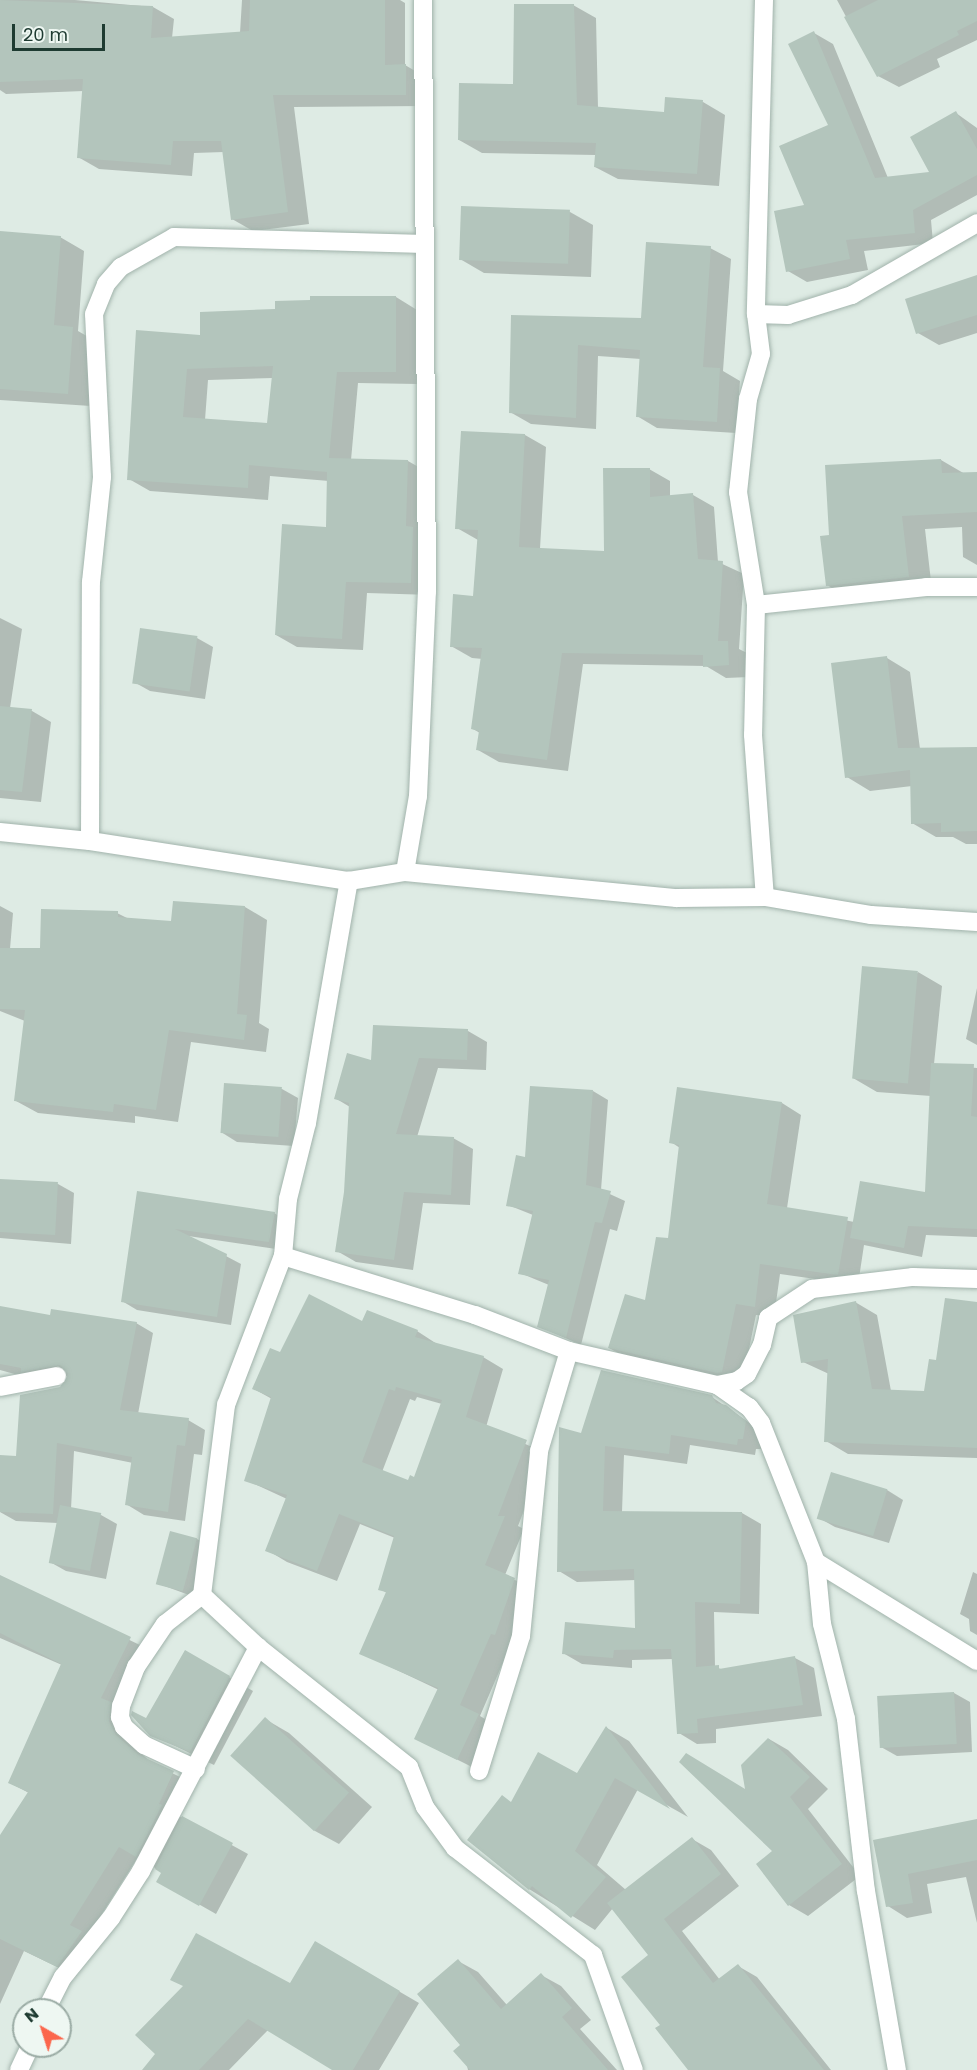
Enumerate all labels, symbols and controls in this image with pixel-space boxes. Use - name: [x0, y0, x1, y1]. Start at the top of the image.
- scale bar: [15, 12, 108, 50]
- text: 20 m: [23, 22, 68, 47]
- north arrow: [12, 1998, 72, 2058]
- text: N: [20, 2002, 44, 2028]

